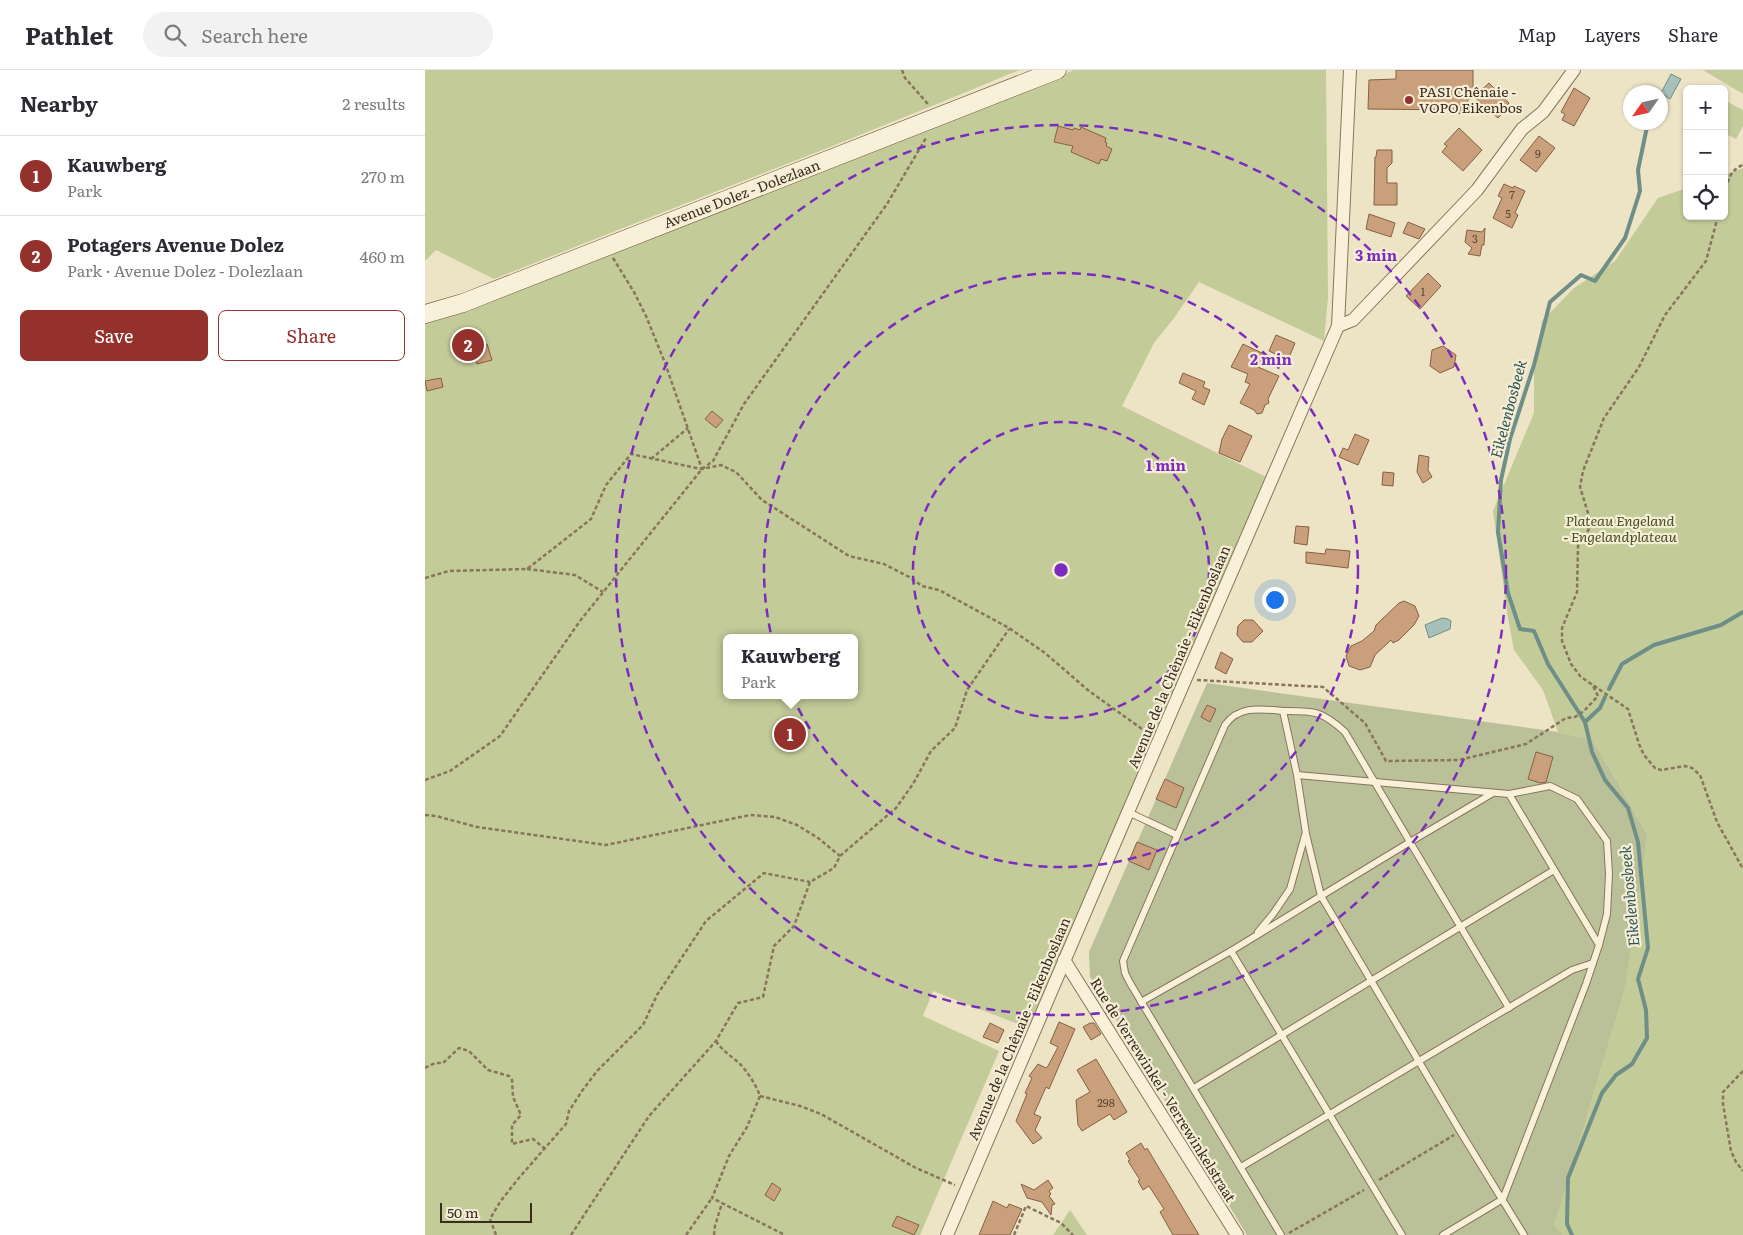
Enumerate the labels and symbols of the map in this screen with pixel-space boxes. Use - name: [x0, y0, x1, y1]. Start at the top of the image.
- place label: PASI Chênaie - VOPO Eikenbos: [1419, 81, 1522, 117]
- north arrow: [1623, 85, 1668, 130]
- marker: PASI Chênaie - VOPO Eikenbos: [1403, 94, 1415, 106]
- house number: 9: [1535, 145, 1541, 161]
- street label: Avenue Dolez - Dolezlaan: [661, 154, 823, 232]
- house number: 7: [1509, 186, 1515, 202]
- house number: 5: [1505, 205, 1511, 221]
- house number: 3: [1472, 230, 1478, 246]
- text: 3 min: [1355, 243, 1398, 266]
- house number: 1: [1421, 283, 1426, 299]
- pin: 2: [452, 326, 484, 364]
- text: 2 min: [1250, 347, 1293, 370]
- water label: Eikelenbosbeek: [1483, 356, 1532, 460]
- text: 1 min: [1146, 453, 1187, 476]
- park label: Plateau Engeland - Engelandplateau: [1563, 510, 1678, 546]
- street label: Avenue de la Chênaie - Eikenboslaan: [1122, 542, 1234, 771]
- centre of rings: [1052, 561, 1070, 579]
- your location: [1262, 587, 1288, 613]
- pin: 1: [774, 715, 806, 753]
- water label: Eikelenbosbeek: [1613, 844, 1644, 948]
- street label: Avenue de la Chênaie - Eikenboslaan: [962, 914, 1074, 1143]
- street label: Rue de Verrewinkel - Verrewinkelstraat: [1086, 974, 1242, 1206]
- house number: 298: [1097, 1094, 1115, 1110]
- scale bar: [440, 1200, 533, 1223]

